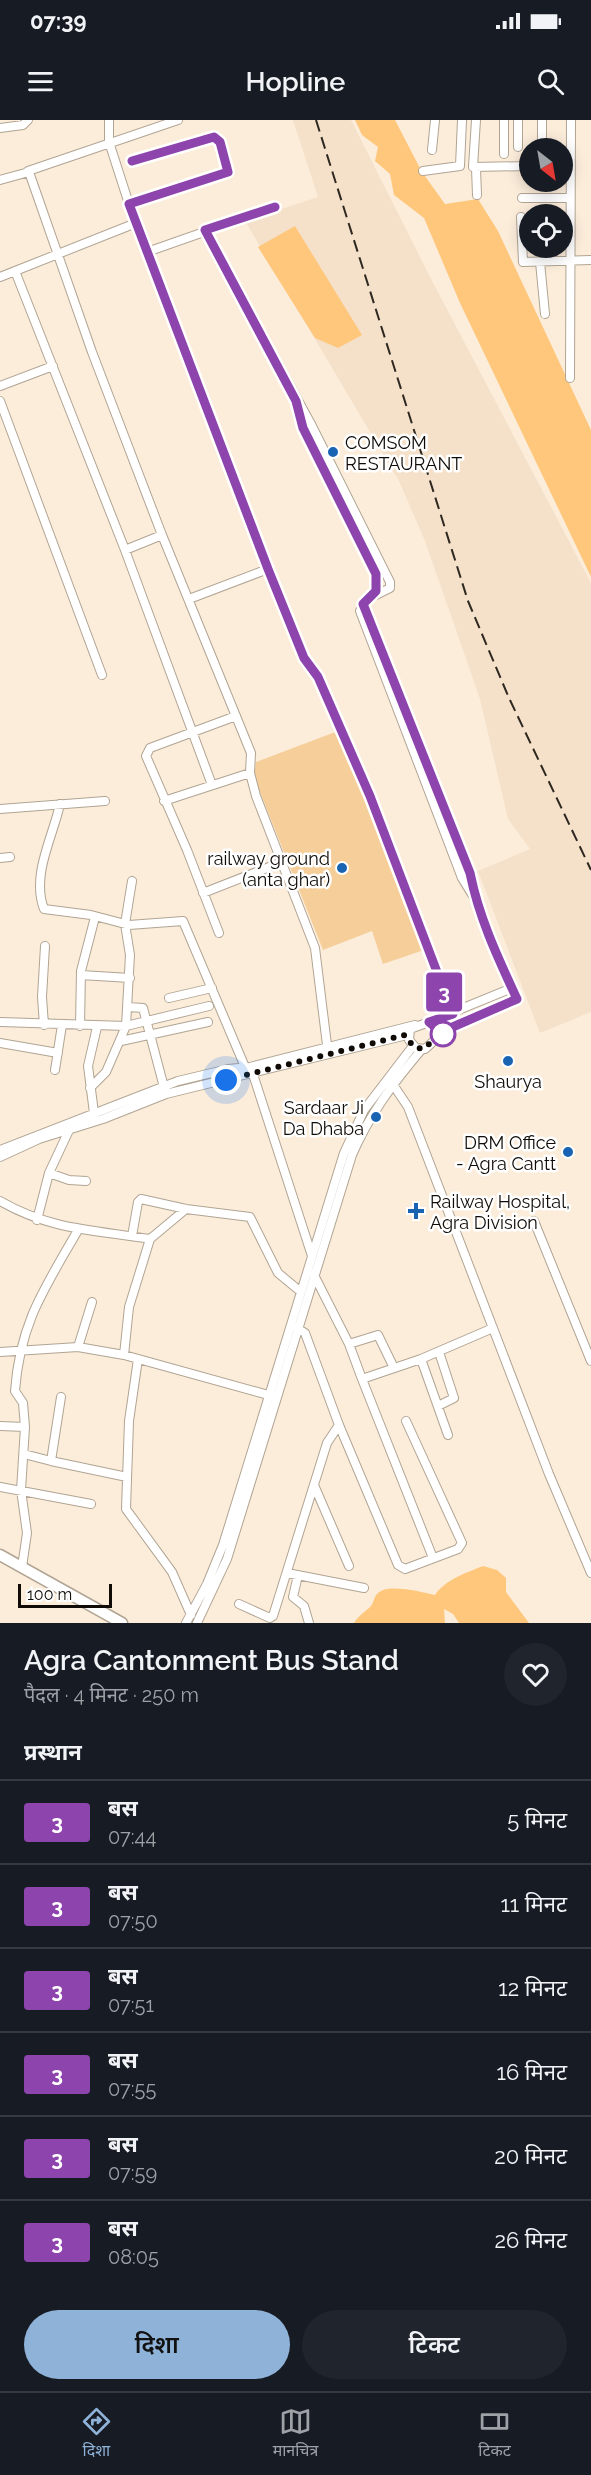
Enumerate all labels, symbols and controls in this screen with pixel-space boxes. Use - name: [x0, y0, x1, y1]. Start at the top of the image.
- text: 07:39: [30, 8, 87, 34]
- icon: menu: [24, 65, 57, 98]
- icon: search: [534, 65, 567, 98]
- text: Hopline: [246, 66, 345, 97]
- north arrow: [519, 138, 573, 192]
- map controls: [519, 138, 573, 258]
- button: locate: [519, 204, 573, 258]
- place label: COMSOM RESTAURANT: [345, 432, 462, 474]
- marker: COMSOM RESTAURANT: [326, 445, 340, 459]
- place label: railway ground (anta ghar): [207, 848, 330, 890]
- marker: railway ground (anta ghar): [335, 861, 349, 875]
- line badge: 3: [424, 972, 464, 1012]
- text: 3: [438, 980, 450, 1005]
- unlabelled marker: [430, 1021, 456, 1047]
- marker: Shaurya: [501, 1054, 515, 1068]
- your location: [211, 1065, 241, 1095]
- place label: Shaurya: [474, 1071, 542, 1092]
- place label: Sardaar Ji Da Dhaba: [283, 1097, 364, 1139]
- marker: Sardaar Ji Da Dhaba: [369, 1110, 383, 1124]
- place label: DRM Office - Agra Cantt: [456, 1132, 556, 1174]
- marker: DRM Office - Agra Cantt: [561, 1145, 575, 1159]
- place label: Railway Hospital, Agra Division: [430, 1191, 570, 1233]
- marker: Railway Hospital, Agra Division: [407, 1202, 425, 1220]
- scale bar: [18, 1581, 112, 1608]
- text: 100 m: [27, 1585, 72, 1604]
- button: heart: [504, 1643, 567, 1706]
- text: Agra Cantonment Bus Stand: [24, 1644, 399, 1677]
- text: पैदल · 4 मिनट · 250 m: [24, 1683, 199, 1707]
- text: प्रस्थान: [24, 1739, 82, 1765]
- text: बस: [108, 1795, 138, 1821]
- text: 5 मिनट: [507, 1807, 567, 1833]
- text: 3: [51, 1810, 63, 1835]
- text: 07:44: [108, 1825, 156, 1849]
- text: बस: [108, 1879, 138, 1905]
- text: 11 मिनट: [500, 1891, 567, 1917]
- text: 3: [51, 1894, 63, 1919]
- text: 07:50: [108, 1909, 158, 1933]
- text: बस: [108, 1963, 138, 1989]
- text: 12 मिनट: [498, 1975, 567, 2001]
- text: 3: [51, 1978, 63, 2003]
- text: 07:51: [108, 1993, 154, 2017]
- text: बस: [108, 2047, 138, 2073]
- text: 16 मिनट: [497, 2059, 567, 2085]
- text: 3: [51, 2062, 63, 2087]
- text: 07:55: [108, 2077, 156, 2101]
- text: बस: [108, 2131, 138, 2157]
- text: 20 मिनट: [494, 2143, 567, 2169]
- text: 3: [51, 2146, 63, 2171]
- text: 07:59: [108, 2161, 157, 2185]
- text: बस: [108, 2215, 138, 2241]
- text: 26 मिनट: [495, 2227, 567, 2253]
- text: 3: [51, 2230, 63, 2255]
- text: 08:05: [108, 2245, 159, 2269]
- button: दिशा: [24, 2310, 290, 2379]
- button: टिकट: [302, 2310, 567, 2379]
- tab: दिशा: [80, 2405, 113, 2463]
- tab: मानचित्र: [273, 2405, 318, 2463]
- tab: टिकट: [478, 2405, 511, 2463]

